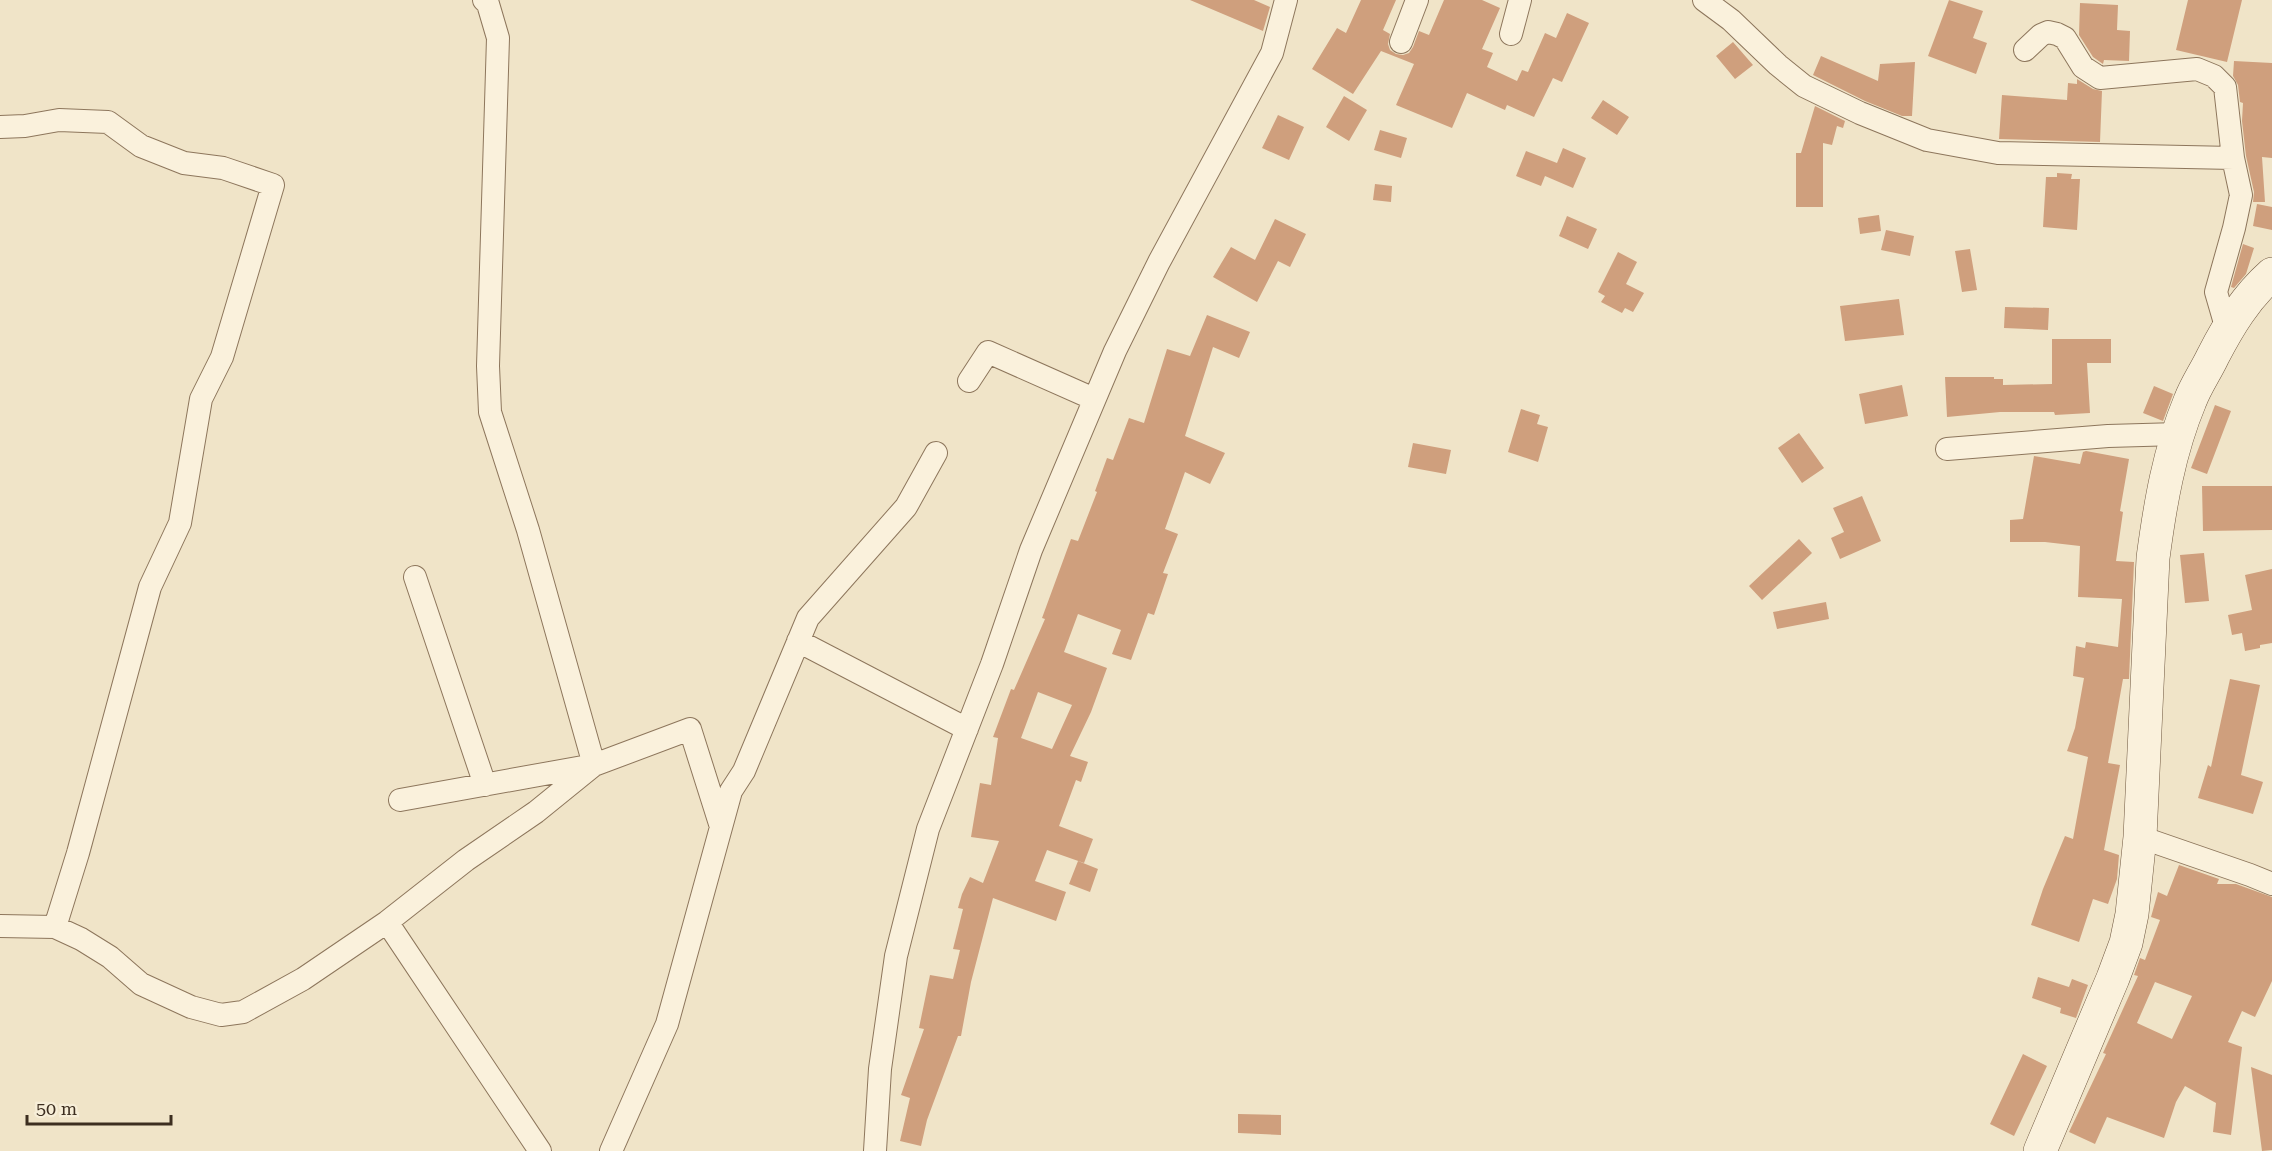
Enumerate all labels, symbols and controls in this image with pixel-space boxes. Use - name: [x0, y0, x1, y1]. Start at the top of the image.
- scale bar: [27, 1088, 171, 1126]
- text: 50 m: [36, 1098, 77, 1119]

